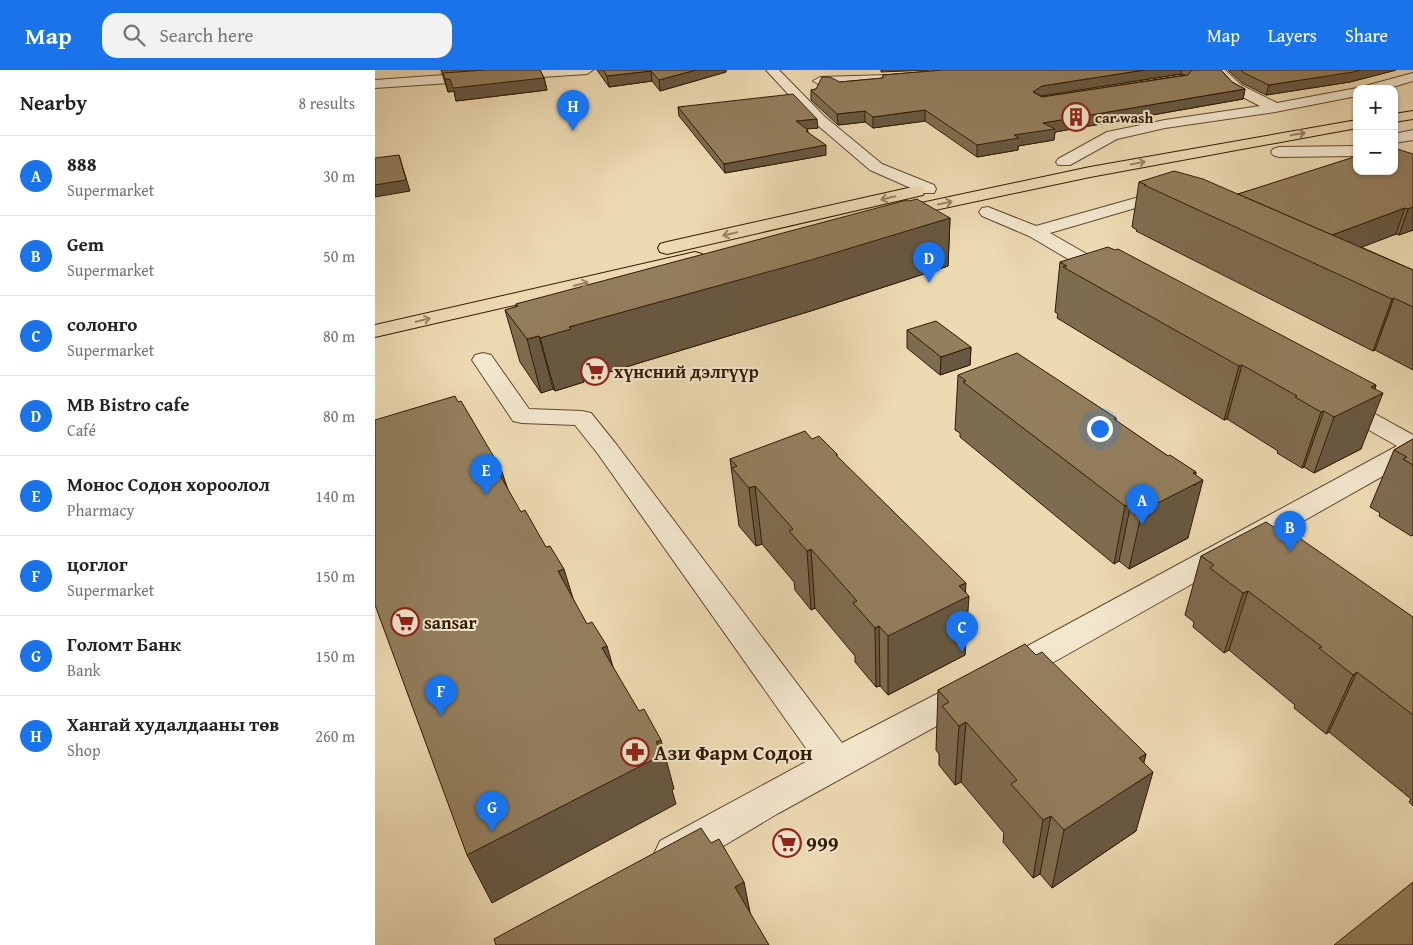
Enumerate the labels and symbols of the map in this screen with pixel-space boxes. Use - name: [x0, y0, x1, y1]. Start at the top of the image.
- pin: H: [557, 90, 589, 131]
- building icon: car wash: [1061, 102, 1091, 132]
- place label: car wash: [1095, 107, 1154, 128]
- one-way arrow: [1290, 129, 1306, 139]
- one-way arrow: [1130, 157, 1146, 167]
- one-way arrow: [881, 194, 897, 203]
- one-way arrow: [936, 198, 952, 207]
- one-way arrow: [722, 230, 738, 239]
- pin: D: [913, 242, 945, 283]
- one-way arrow: [572, 279, 588, 288]
- one-way arrow: [414, 315, 430, 324]
- supermarket icon: хүнсний дэлгүүр: [580, 356, 610, 386]
- place label: хүнсний дэлгүүр: [614, 358, 759, 385]
- your location: [1087, 416, 1113, 442]
- pin: E: [470, 454, 502, 495]
- pin: A: [1126, 484, 1158, 525]
- pin: B: [1274, 511, 1306, 552]
- supermarket icon: sansar: [390, 607, 420, 637]
- place label: sansar: [424, 609, 478, 636]
- pin: C: [946, 611, 978, 652]
- pin: F: [425, 675, 457, 716]
- pharmacy icon: Ази Фарм Содон: [620, 737, 650, 767]
- place label: Ази Фарм Содон: [654, 737, 813, 768]
- pin: G: [476, 791, 508, 832]
- supermarket icon: 999: [772, 828, 802, 858]
- place label: 999: [806, 828, 839, 859]

